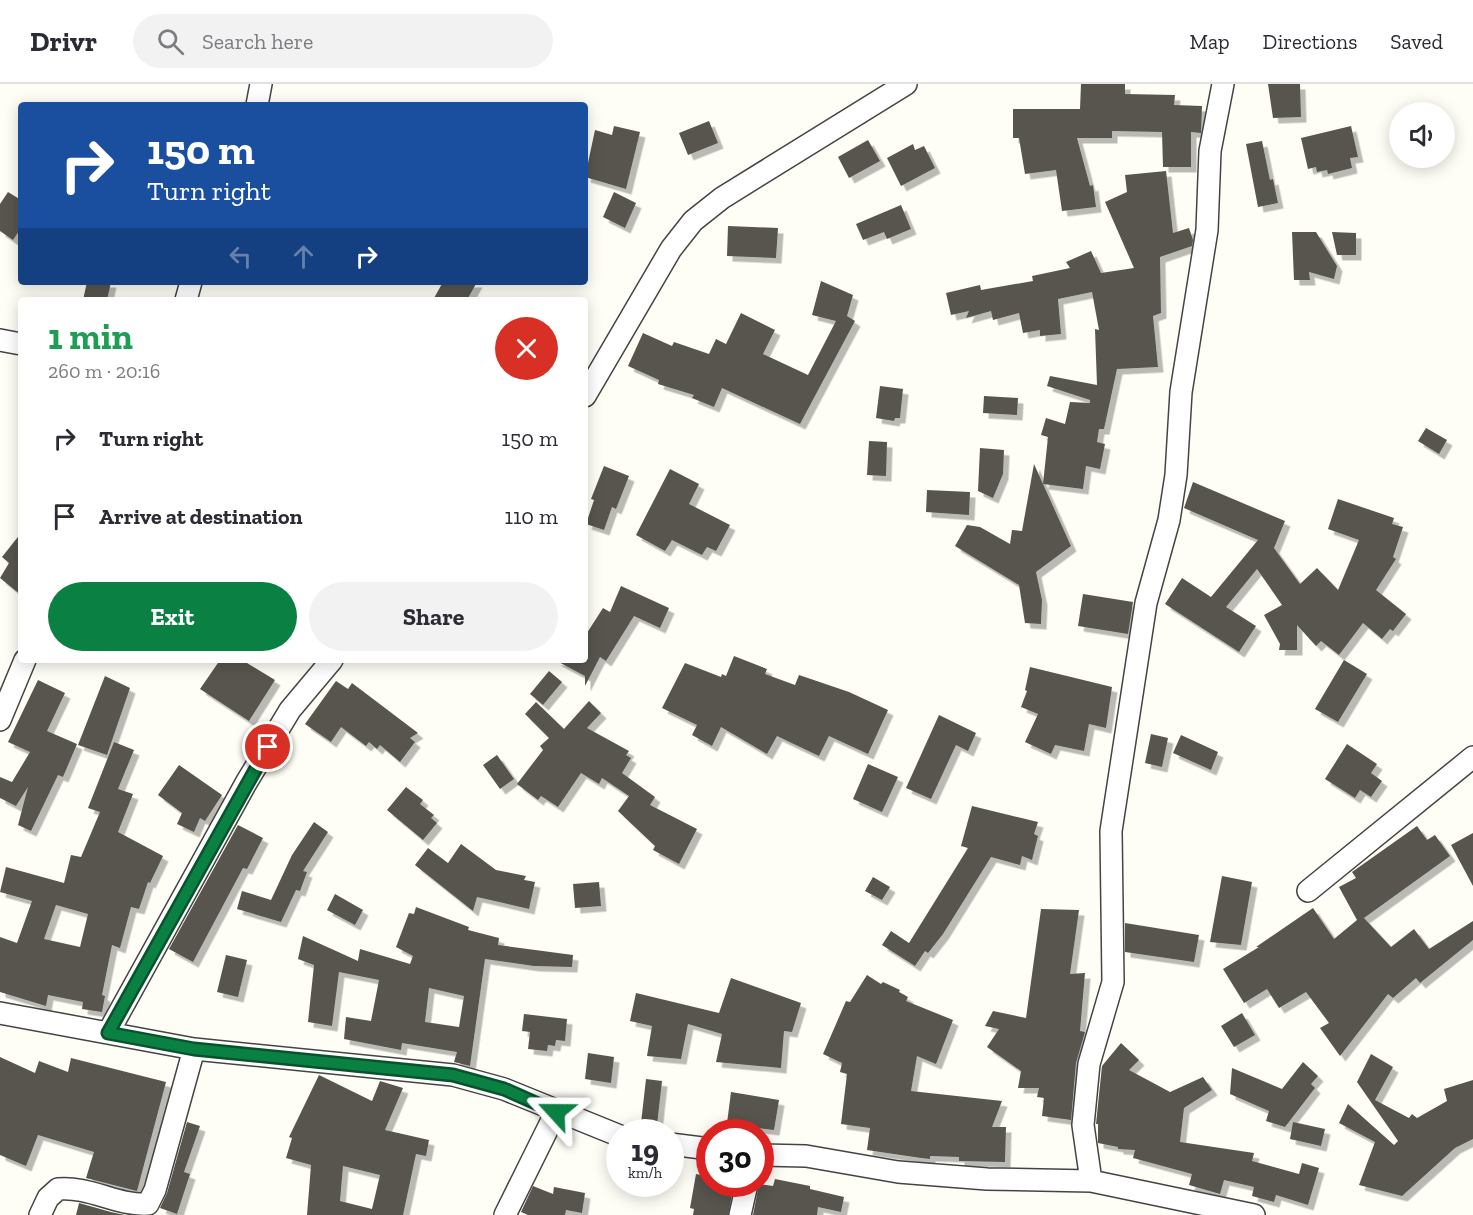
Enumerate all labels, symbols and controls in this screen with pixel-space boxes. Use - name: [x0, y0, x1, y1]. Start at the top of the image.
- search box: [133, 14, 553, 68]
- text: Drivr: [30, 25, 97, 58]
- icon: search: [154, 25, 187, 58]
- text: Search here: [202, 28, 313, 55]
- text: Map: [1190, 29, 1230, 54]
- text: Directions: [1263, 29, 1357, 54]
- text: Saved: [1390, 29, 1443, 54]
- map controls: [1389, 102, 1455, 168]
- button: sound: [1389, 102, 1455, 168]
- text: 150 m: [147, 124, 255, 175]
- icon: right: [48, 126, 126, 204]
- text: Turn right: [147, 175, 271, 207]
- icon: left: [224, 240, 257, 273]
- icon: ahead: [287, 240, 320, 273]
- icon: right: [350, 240, 383, 273]
- text: 1 min: [48, 315, 133, 358]
- button: close: [495, 317, 558, 380]
- text: 260 m · 20:16: [48, 359, 160, 383]
- icon: right: [48, 422, 81, 455]
- text: Turn right: [99, 425, 203, 452]
- text: 150 m: [502, 425, 558, 452]
- icon: arrive: [48, 500, 81, 533]
- text: Arrive at destination: [99, 503, 302, 530]
- text: 110 m: [504, 503, 558, 530]
- button: Exit: [48, 582, 297, 651]
- button: Share: [309, 582, 558, 651]
- pin: [242, 721, 293, 772]
- icon: arrive: [251, 730, 284, 763]
- position arrow: [524, 1080, 588, 1144]
- speed limit sign: 30: [696, 1119, 774, 1197]
- text: 19: [631, 1133, 659, 1169]
- text: km/h: [628, 1164, 662, 1182]

